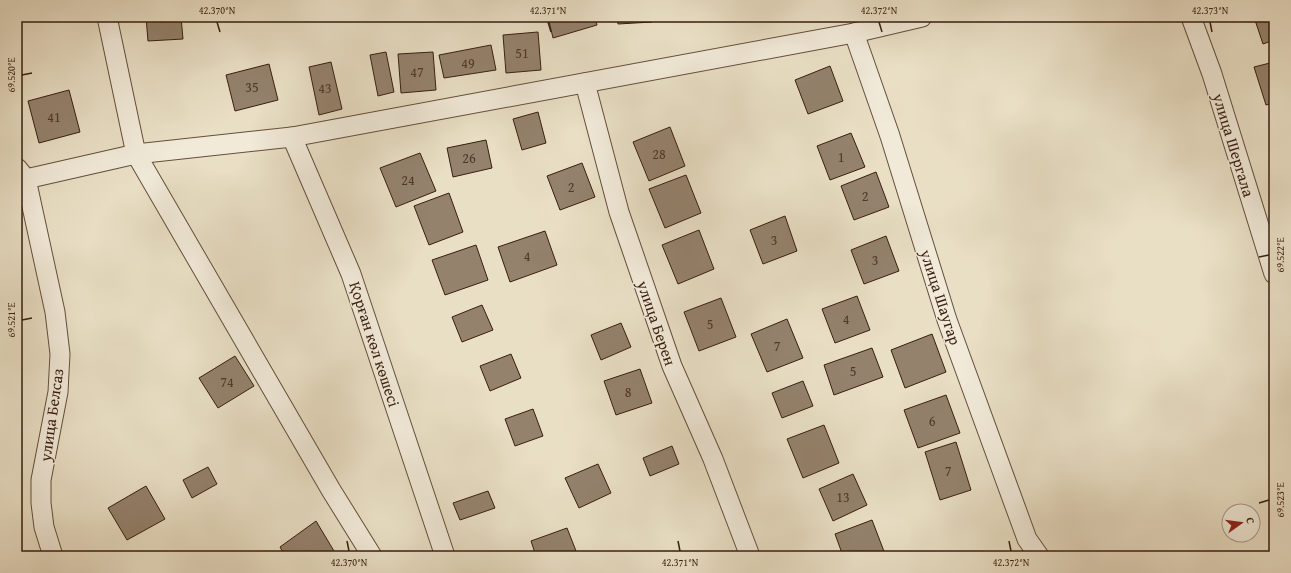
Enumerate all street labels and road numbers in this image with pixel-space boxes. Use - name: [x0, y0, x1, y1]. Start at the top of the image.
- street label: улица Шергала: [1207, 89, 1261, 200]
- street label: улица Шаугар: [914, 245, 968, 348]
- street label: улица Берен: [631, 276, 683, 369]
- street label: Қорған көл көшесі: [343, 278, 407, 410]
- street label: улица Белсаз: [32, 367, 69, 464]

